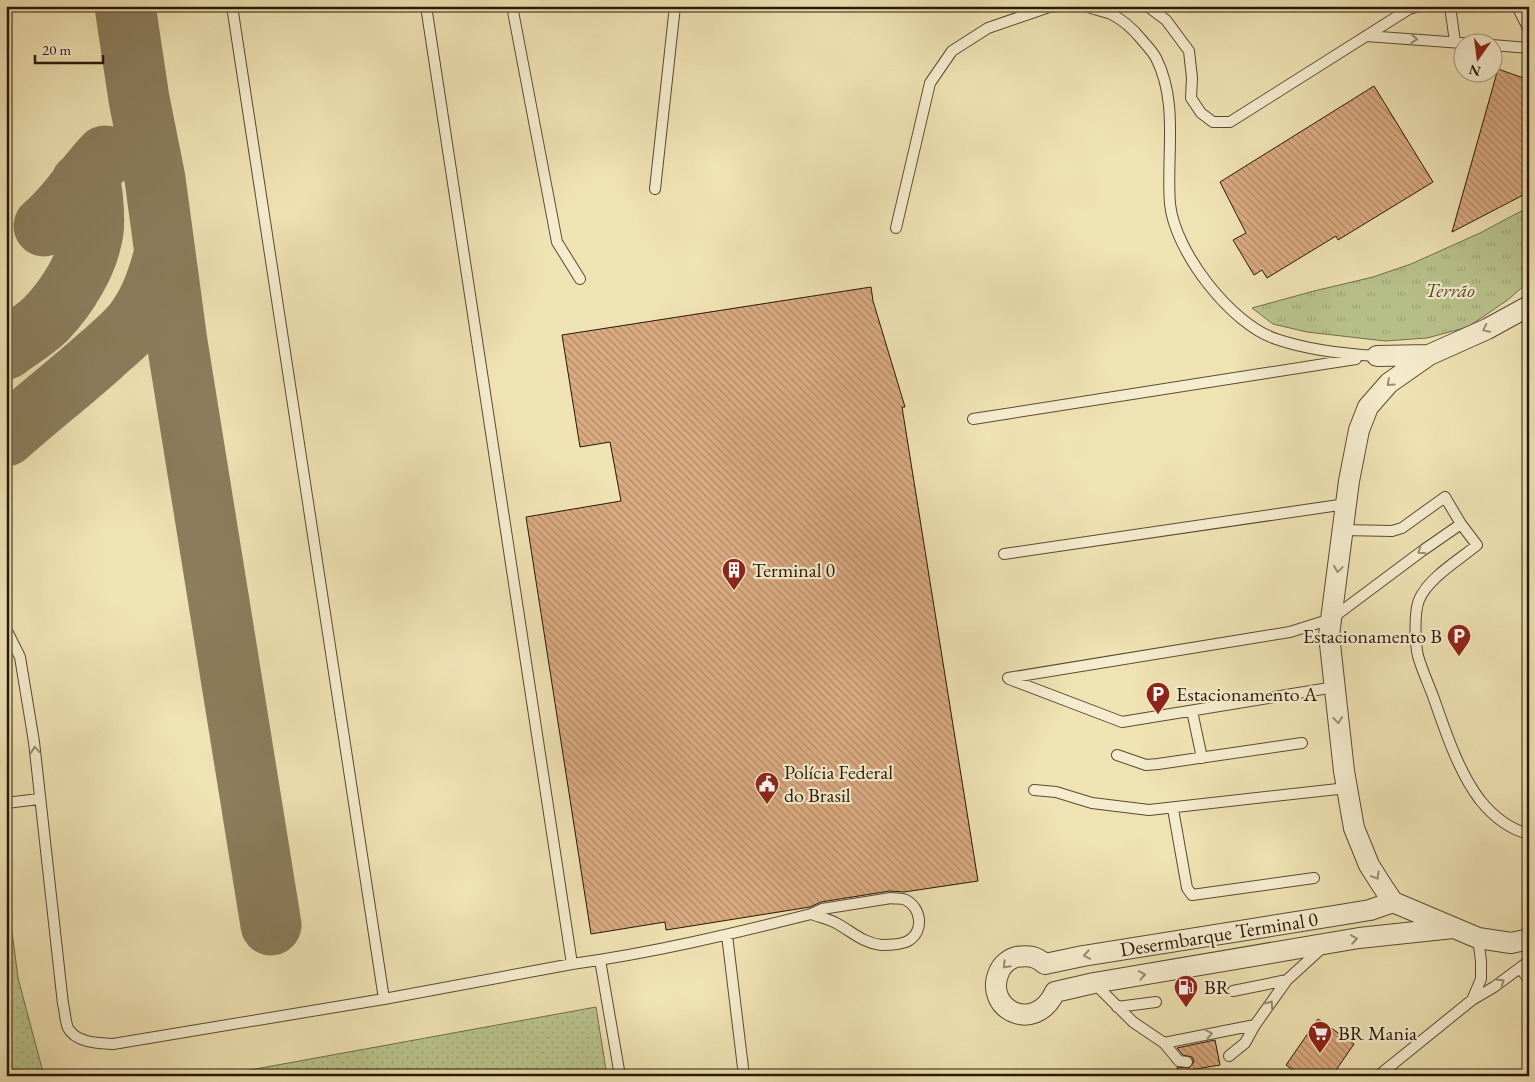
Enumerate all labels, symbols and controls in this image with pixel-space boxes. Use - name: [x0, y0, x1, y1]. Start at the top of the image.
- scale bar: [35, 32, 102, 64]
- north arrow: [1452, 32, 1502, 82]
- one-way arrow: [1411, 34, 1419, 45]
- text: 20 m: [42, 40, 71, 59]
- text: N: [1467, 60, 1483, 81]
- park label: Terrão: [1425, 277, 1475, 303]
- one-way arrow: [1482, 323, 1491, 333]
- one-way arrow: [1387, 378, 1396, 387]
- one-way arrow: [1417, 545, 1427, 554]
- building icon: Terminal 0: [721, 557, 747, 591]
- place label: Terminal 0: [752, 557, 836, 583]
- one-way arrow: [1333, 565, 1344, 573]
- place label: Estacionamento B: [1303, 623, 1442, 649]
- parking icon: Estacionamento B: [1446, 623, 1472, 657]
- parking icon: Estacionamento A: [1145, 681, 1171, 715]
- place label: Estacionamento A: [1176, 681, 1318, 707]
- one-way arrow: [1332, 716, 1343, 724]
- one-way arrow: [30, 746, 41, 754]
- place label: Polícia Federal do Brasil: [784, 759, 893, 808]
- public building icon: Polícia Federal do Brasil: [754, 771, 780, 805]
- one-way arrow: [1369, 870, 1379, 879]
- street label: Desermbarque Terminal 0: [1118, 905, 1320, 962]
- one-way arrow: [1349, 934, 1358, 944]
- one-way arrow: [1082, 950, 1091, 960]
- one-way arrow: [1002, 959, 1011, 968]
- one-way arrow: [1137, 971, 1146, 981]
- fuel station icon: BR: [1173, 974, 1199, 1008]
- place label: BR: [1204, 974, 1231, 1000]
- one-way arrow: [1496, 979, 1505, 988]
- one-way arrow: [1264, 1001, 1272, 1010]
- supermarket icon: BR Mania: [1307, 1020, 1333, 1054]
- place label: BR Mania: [1338, 1020, 1417, 1046]
- one-way arrow: [1205, 1029, 1214, 1040]

